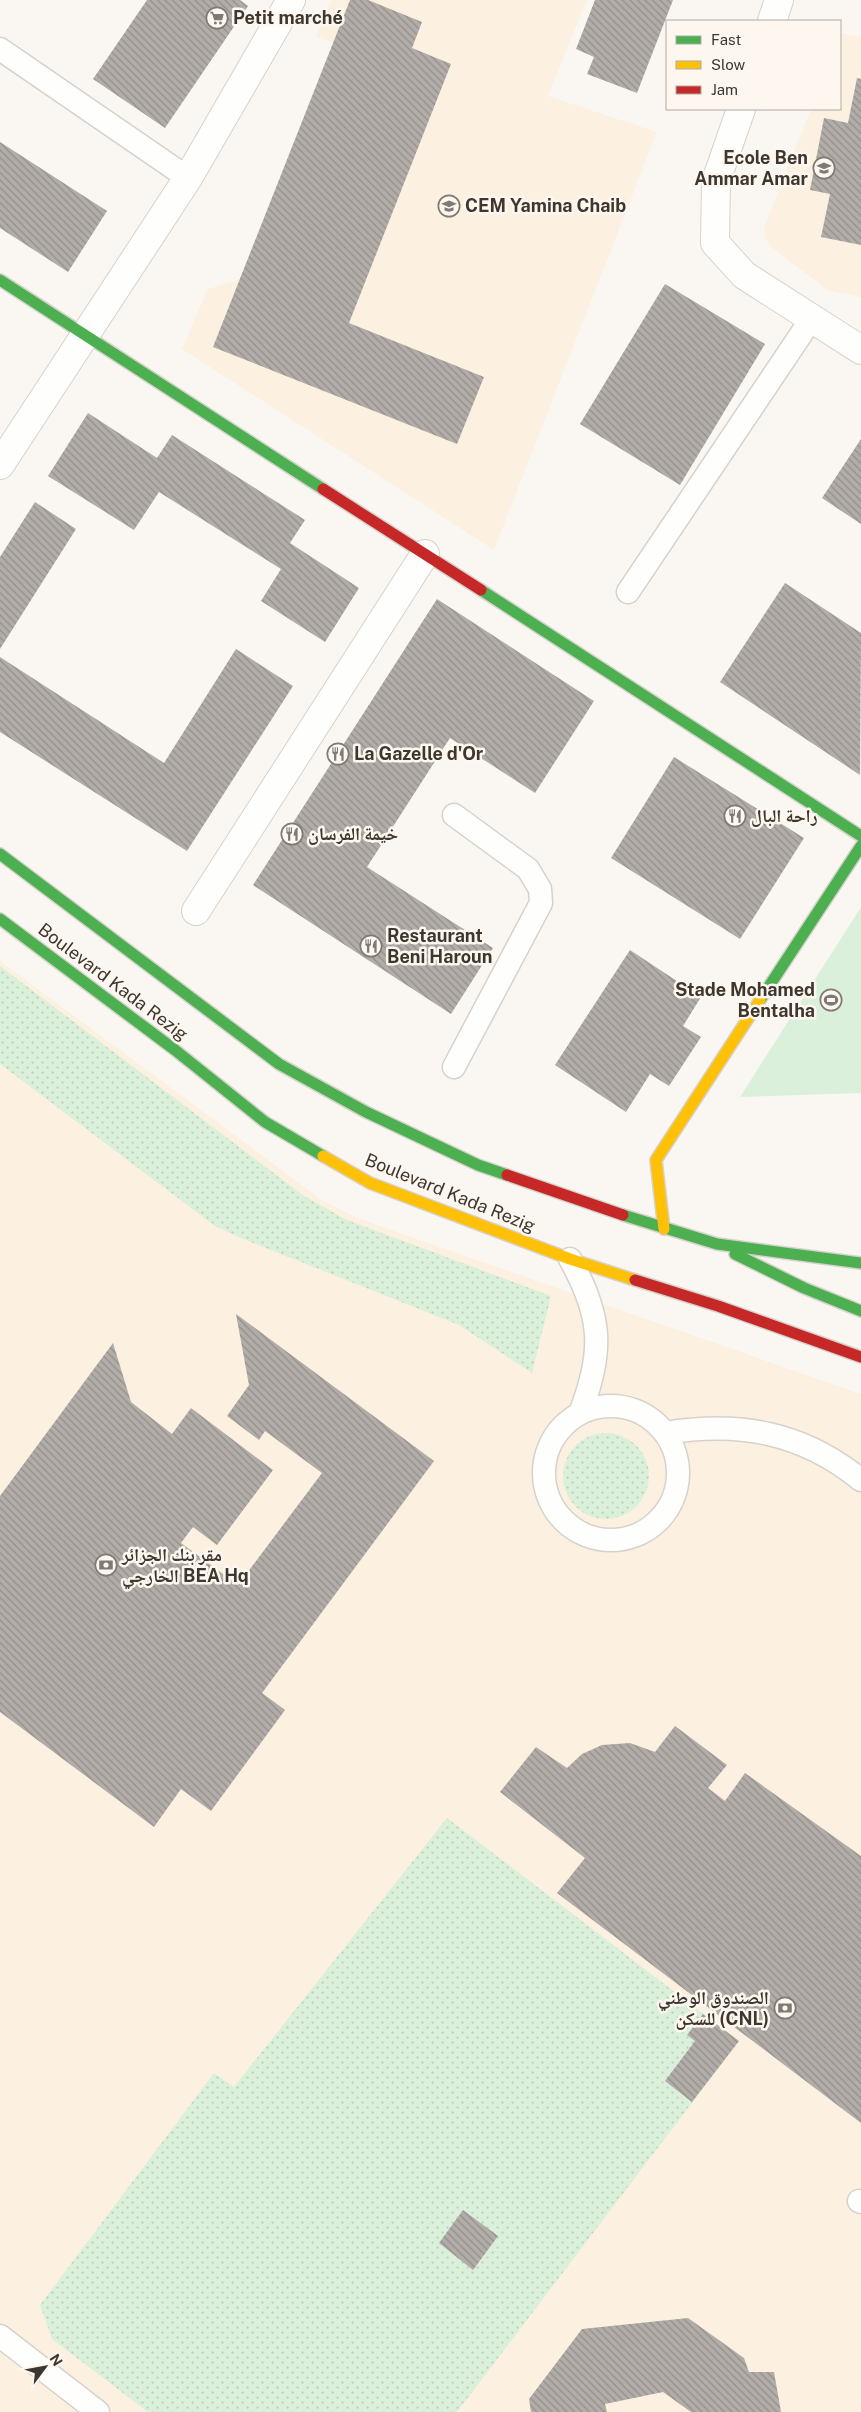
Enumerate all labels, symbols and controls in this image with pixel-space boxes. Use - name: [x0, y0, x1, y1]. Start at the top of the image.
- supermarket icon: Petit marché: [205, 6, 229, 30]
- place label: Petit marché: [233, 7, 343, 28]
- legend: [666, 20, 841, 110]
- text: Fast: [711, 31, 741, 48]
- text: Slow: [711, 56, 746, 73]
- text: Jam: [711, 81, 738, 98]
- place label: Ecole Ben Ammar Amar: [694, 147, 809, 189]
- school or university icon: Ecole Ben Ammar Amar: [812, 156, 836, 180]
- school or university icon: CEM Yamina Chaib: [437, 194, 461, 218]
- place label: CEM Yamina Chaib: [465, 195, 626, 216]
- restaurant icon: La Gazelle d'Or: [326, 742, 350, 766]
- place label: La Gazelle d'Or: [354, 743, 484, 764]
- restaurant icon: راحة البال: [723, 804, 747, 828]
- place label: راحة البال: [751, 805, 818, 827]
- restaurant icon: خيمة الفرسان: [280, 822, 304, 846]
- place label: خيمة الفرسان: [308, 823, 399, 845]
- street label: Boulevard Kada Rezig: [34, 918, 192, 1045]
- place label: Restaurant Beni Haroun: [387, 925, 493, 967]
- restaurant icon: Restaurant Beni Haroun: [359, 934, 383, 958]
- place label: Stade Mohamed Bentalha: [675, 979, 815, 1021]
- sports icon: Stade Mohamed Bentalha: [819, 988, 843, 1012]
- street label: Boulevard Kada Rezig: [362, 1149, 538, 1236]
- place label: مقر بنك الجزائر الخارجي BEA Hq: [121, 1544, 249, 1590]
- bank icon: مقر بنك الجزائر الخارجي BEA Hq: [94, 1553, 118, 1577]
- place label: الصندوق الوطني للسكن (CNL): [658, 1987, 769, 2030]
- bank icon: الصندوق الوطني للسكن (CNL): [773, 1996, 797, 2020]
- north arrow: [20, 2342, 70, 2392]
- text: N: [46, 2351, 66, 2369]

